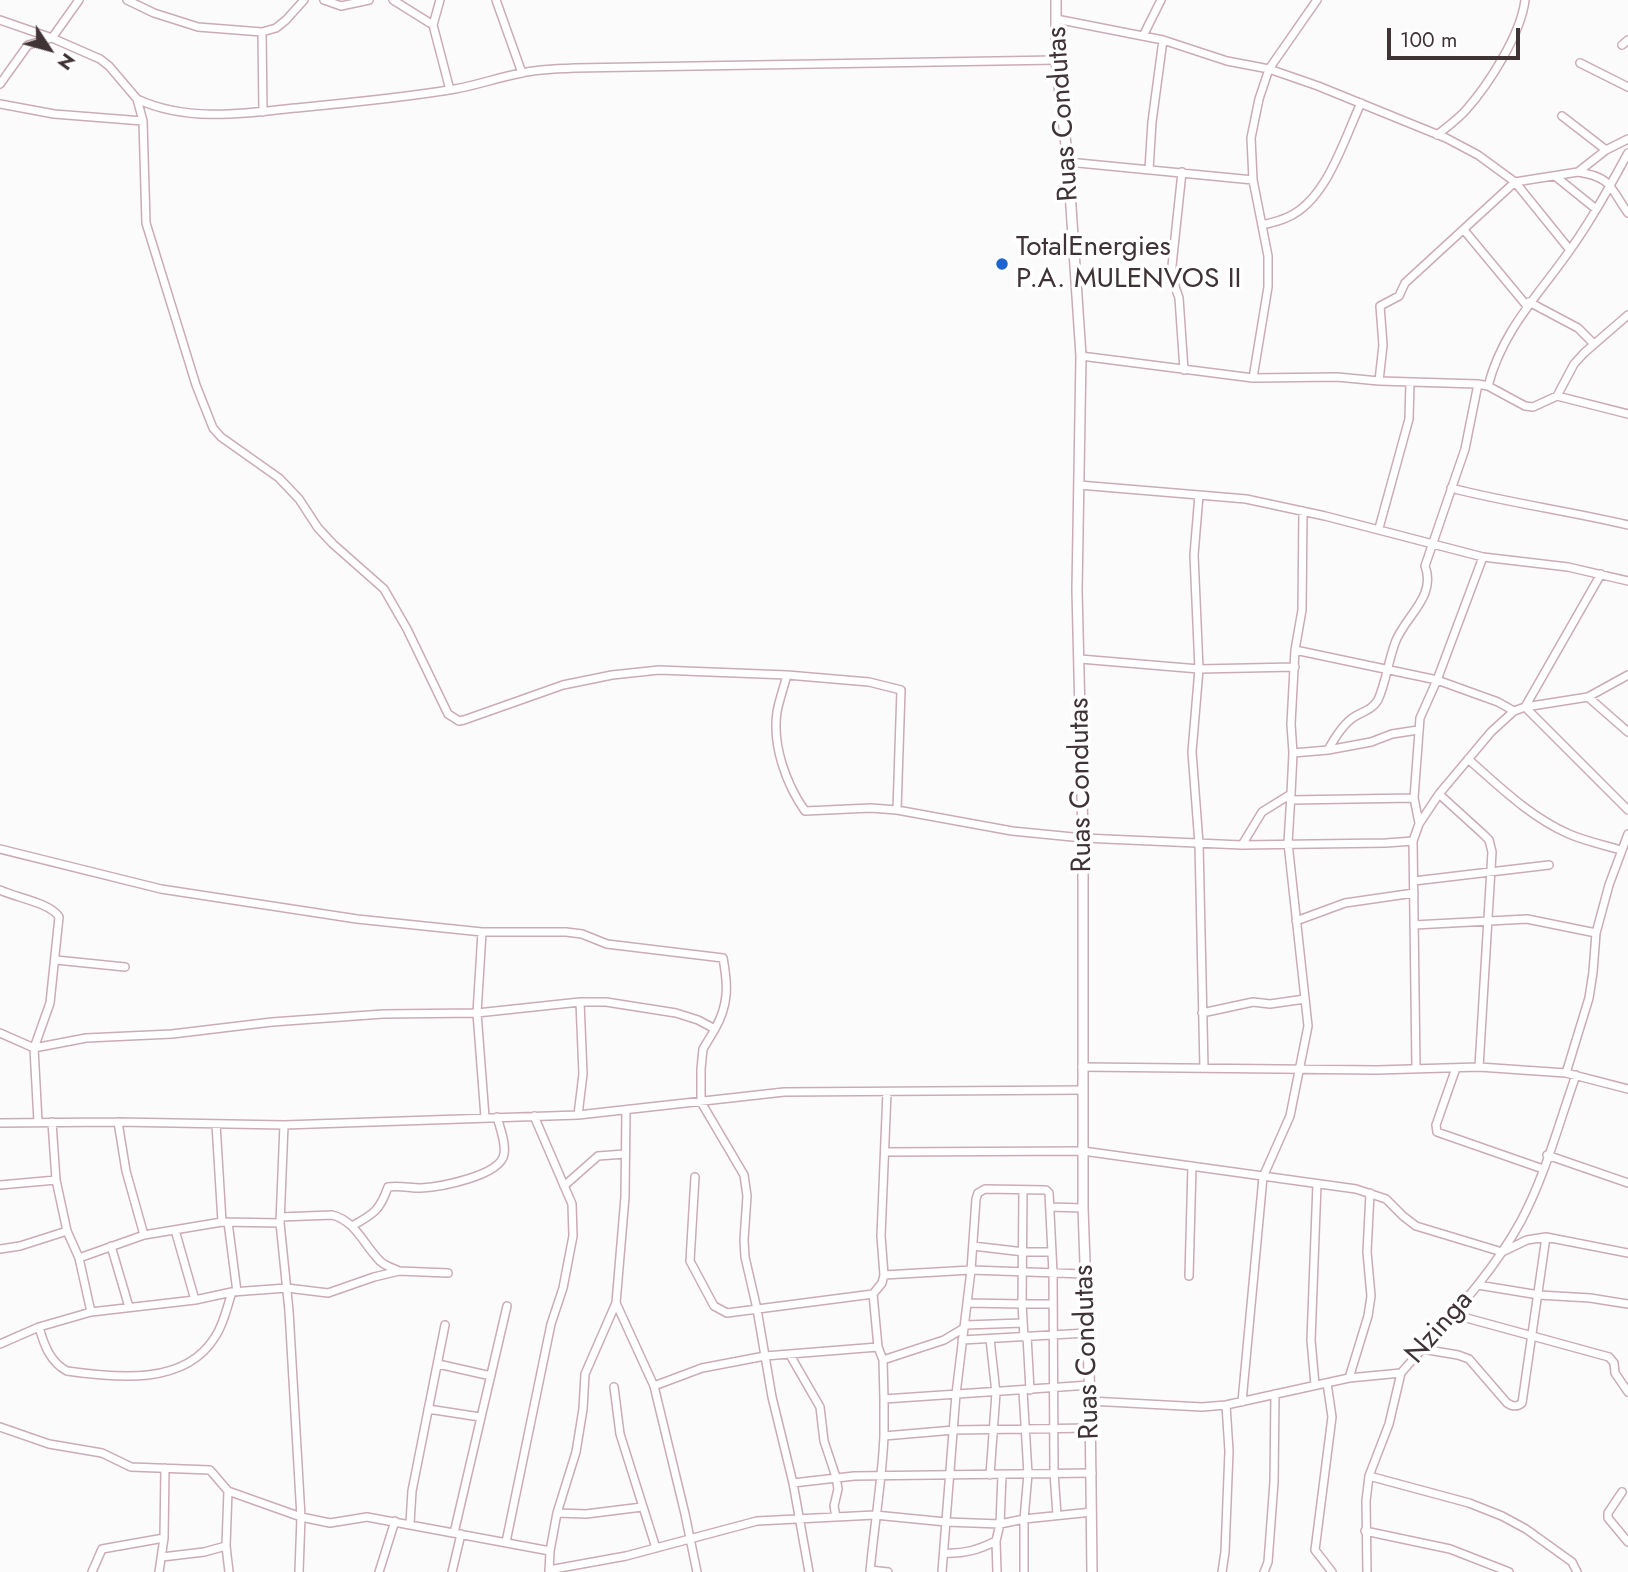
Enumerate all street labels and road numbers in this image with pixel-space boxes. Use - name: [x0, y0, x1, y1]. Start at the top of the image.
- street label: Ruas Condutas: [1041, 26, 1087, 202]
- street label: Ruas Condutas: [1064, 697, 1100, 873]
- street label: Ruas Condutas: [1068, 1264, 1108, 1440]
- street label: Nzinga: [1399, 1285, 1481, 1371]

